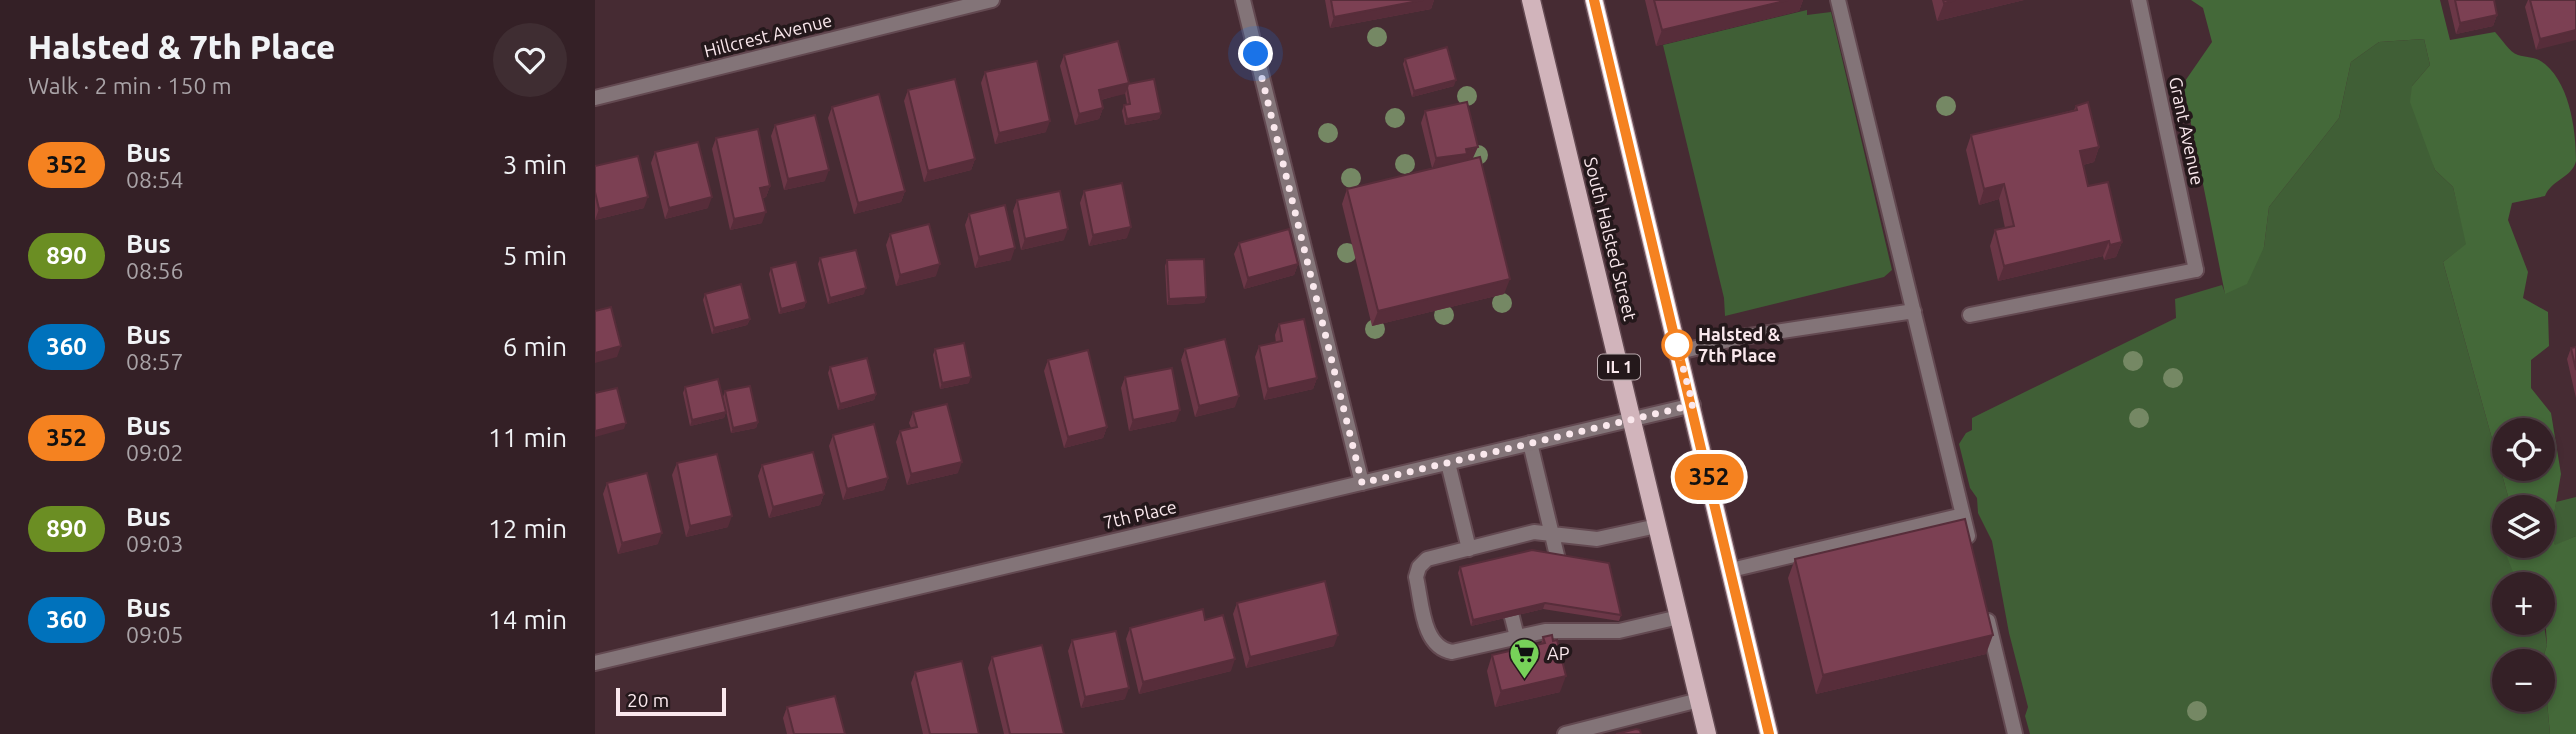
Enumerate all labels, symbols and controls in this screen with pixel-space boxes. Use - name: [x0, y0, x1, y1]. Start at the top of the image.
- street label: Hillcrest Avenue: [702, 9, 834, 61]
- button: heart: [493, 23, 567, 97]
- text: Halsted & 7th Place: [28, 28, 335, 65]
- your location: [1238, 36, 1273, 71]
- text: Walk · 2 min · 150 m: [28, 73, 232, 98]
- street label: Grant Avenue: [2166, 75, 2208, 187]
- text: Bus: [126, 138, 171, 167]
- text: 3 min: [503, 150, 567, 179]
- text: 352: [46, 151, 87, 178]
- street label: South Halsted Street: [1581, 155, 1641, 323]
- text: 08:54: [126, 167, 184, 192]
- text: Bus: [126, 229, 171, 258]
- text: 5 min: [503, 241, 567, 270]
- text: 890: [46, 242, 87, 269]
- text: 08:56: [126, 258, 184, 283]
- text: Bus: [126, 320, 171, 349]
- place label: Halsted & 7th Place: [1698, 324, 1781, 365]
- marker: Halsted & 7th Place: [1662, 330, 1692, 360]
- text: 6 min: [503, 332, 567, 361]
- text: 360: [46, 333, 87, 360]
- text: 08:57: [126, 349, 184, 374]
- road number: IL 1: [1598, 354, 1640, 380]
- text: Bus: [126, 411, 171, 440]
- map controls: [2492, 418, 2555, 712]
- button: locate: [2492, 418, 2555, 481]
- text: 11 min: [488, 423, 567, 452]
- text: 352: [46, 424, 87, 451]
- text: 09:02: [126, 440, 184, 465]
- line badge: 352: [1669, 454, 1749, 500]
- text: 352: [1689, 463, 1729, 490]
- button: layers: [2492, 495, 2555, 558]
- street label: 7th Place: [1101, 496, 1178, 532]
- text: Bus: [126, 502, 171, 531]
- text: 12 min: [488, 514, 567, 543]
- text: 890: [46, 515, 87, 542]
- text: 09:03: [126, 531, 184, 556]
- button: +: [2492, 572, 2555, 635]
- text: Bus: [126, 593, 171, 622]
- text: 14 min: [488, 605, 567, 634]
- text: 360: [46, 606, 87, 633]
- text: 09:05: [126, 622, 184, 647]
- supermarket icon: AP: [1507, 637, 1541, 681]
- place label: AP: [1547, 643, 1570, 663]
- button: −: [2492, 649, 2555, 712]
- scale bar: [616, 685, 726, 717]
- text: 20 m: [627, 689, 669, 711]

